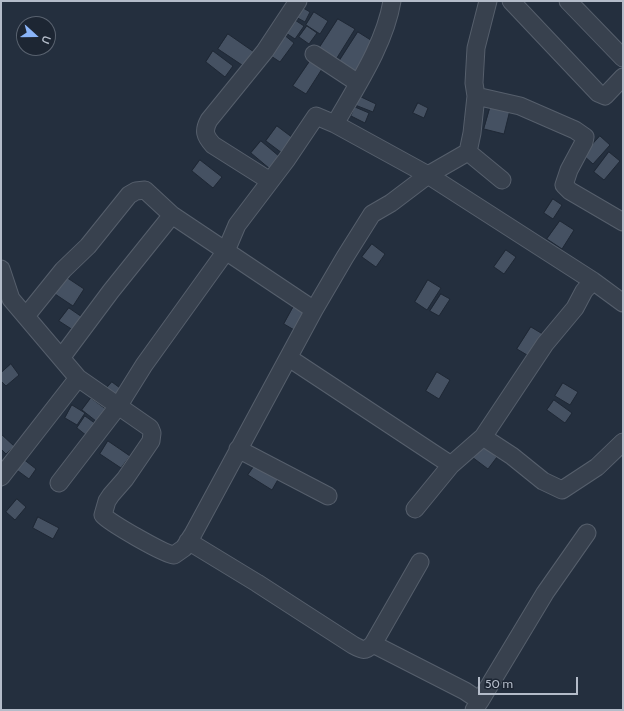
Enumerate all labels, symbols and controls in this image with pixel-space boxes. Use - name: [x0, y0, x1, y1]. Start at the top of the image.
- north arrow: [16, 16, 56, 56]
- text: U: [38, 34, 54, 46]
- scale bar: [480, 669, 580, 695]
- text: 50 m: [485, 676, 513, 691]

